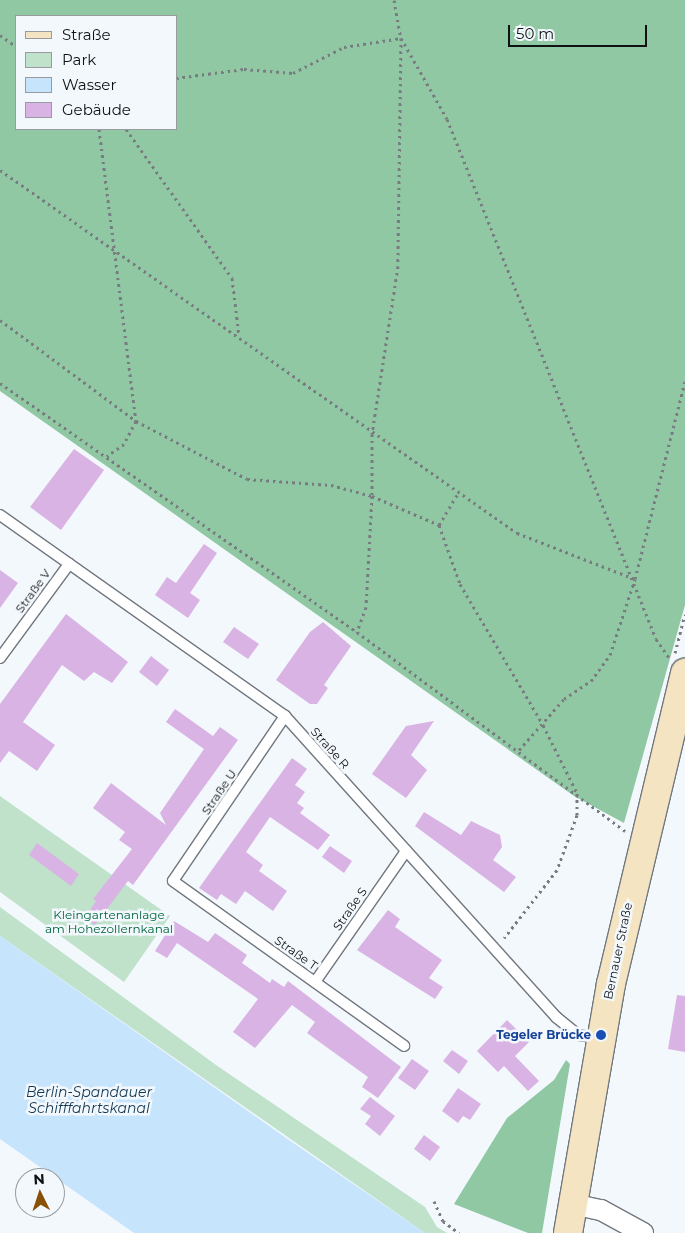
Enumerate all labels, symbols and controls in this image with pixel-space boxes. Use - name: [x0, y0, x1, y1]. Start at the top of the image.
- legend: [15, 15, 178, 130]
- scale bar: [510, 15, 649, 47]
- text: 50 m: [516, 24, 554, 43]
- text: Straße: [62, 25, 111, 44]
- text: Park: [62, 50, 96, 69]
- text: Wasser: [62, 75, 116, 94]
- text: Gebäude: [62, 100, 131, 119]
- street label: Straße V: [12, 566, 54, 616]
- street label: Straße R: [308, 724, 352, 772]
- street label: Straße U: [199, 767, 239, 817]
- street label: Straße S: [330, 885, 370, 933]
- street label: Bernauer Straße: [601, 901, 635, 1001]
- park label: Kleingartenanlage am Hohezollernkanal: [45, 908, 173, 936]
- street label: Straße T: [272, 933, 320, 973]
- place label: Tegeler Brücke: [496, 1028, 591, 1042]
- marker: Tegeler Brücke: [595, 1029, 607, 1041]
- water label: Berlin-Spandauer Schifffahrtskanal: [26, 1084, 152, 1116]
- north arrow: [15, 1168, 65, 1218]
- text: N: [33, 1170, 45, 1188]

